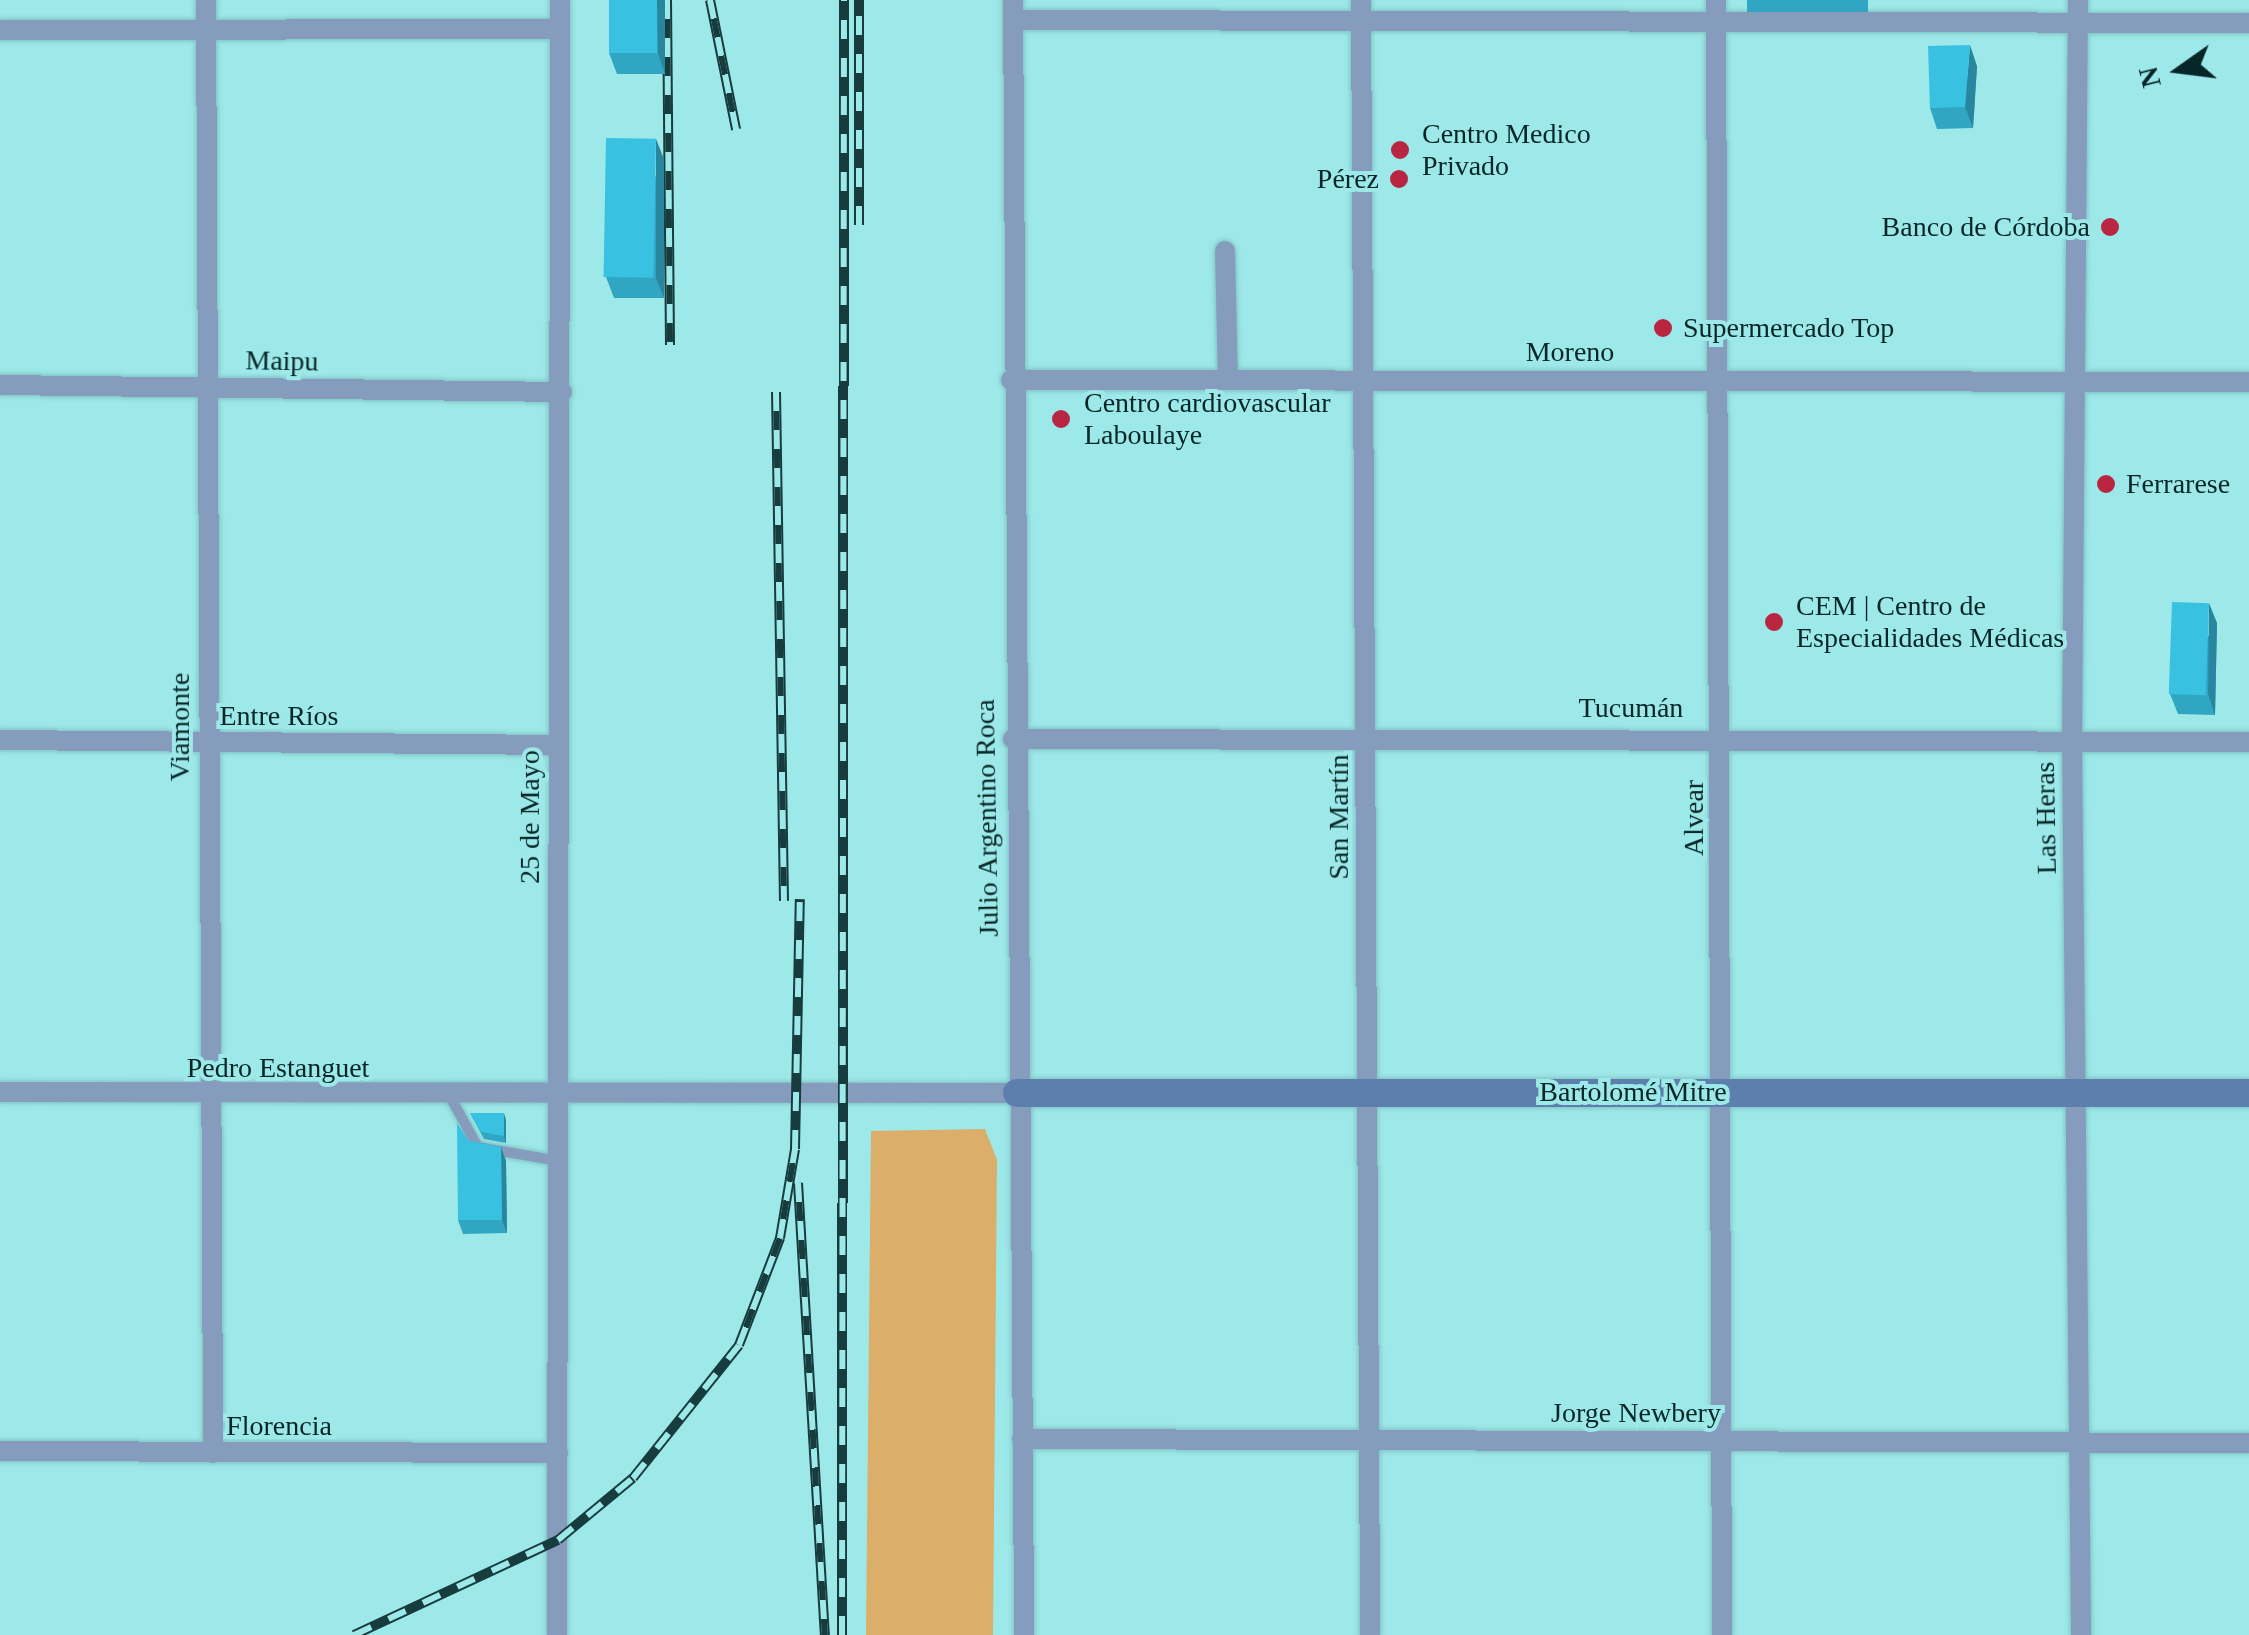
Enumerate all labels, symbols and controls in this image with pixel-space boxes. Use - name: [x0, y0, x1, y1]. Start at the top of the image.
- north arrow: [2129, 20, 2229, 120]
- text: N: [2132, 64, 2167, 91]
- place label: Centro Medico Privado: [1422, 117, 1591, 183]
- marker: Centro Medico Privado: [1387, 137, 1413, 163]
- place label: Pérez: [1317, 162, 1379, 196]
- marker: Pérez: [1388, 168, 1410, 190]
- place label: Banco de Córdoba: [1882, 210, 2090, 244]
- marker: Banco de Córdoba: [2099, 216, 2121, 238]
- place label: Supermercado Top: [1683, 311, 1895, 345]
- marker: Supermercado Top: [1652, 317, 1674, 339]
- street label: Moreno: [1526, 335, 1614, 369]
- street label: Maipu: [245, 344, 319, 378]
- place label: Centro cardiovascular Laboulaye: [1084, 386, 1330, 452]
- marker: Centro cardiovascular Laboulaye: [1048, 406, 1074, 432]
- place label: Ferrarese: [2126, 467, 2230, 501]
- marker: Ferrarese: [2095, 473, 2117, 495]
- place label: CEM | Centro de Especialidades Médicas: [1796, 589, 2064, 655]
- marker: CEM | Centro de Especialidades Médicas: [1761, 609, 1787, 635]
- street label: Viamonte: [163, 673, 197, 781]
- street label: Tucumán: [1579, 691, 1683, 725]
- street label: Julio Argentino Roca: [968, 698, 1006, 938]
- street label: Entre Ríos: [220, 699, 338, 733]
- street label: 25 de Mayo: [513, 750, 547, 884]
- street label: San Martín: [1322, 754, 1356, 880]
- street label: Las Heras: [2028, 761, 2064, 875]
- street label: Alvear: [1677, 780, 1711, 856]
- street label: Pedro Estanguet: [187, 1051, 369, 1085]
- street label: Bartolomé Mitre: [1539, 1075, 1727, 1109]
- street label: Jorge Newbery: [1551, 1396, 1721, 1430]
- street label: Florencia: [226, 1409, 332, 1443]

